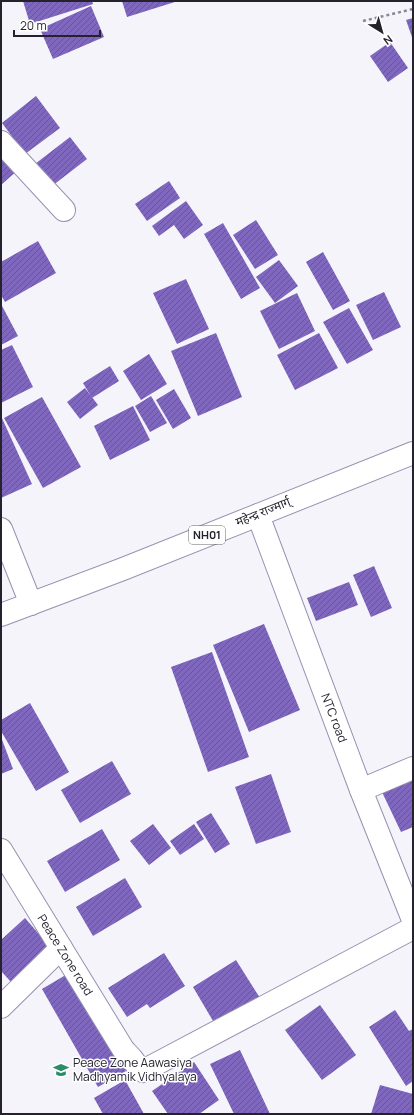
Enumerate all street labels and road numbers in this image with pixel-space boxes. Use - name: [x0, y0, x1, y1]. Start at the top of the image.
- street label: महेन्द्र राज्मार्ग्: [233, 492, 295, 530]
- road number: NH01: [189, 526, 225, 544]
- street label: NTC road: [317, 691, 352, 745]
- street label: Peace Zone road: [34, 911, 97, 999]

